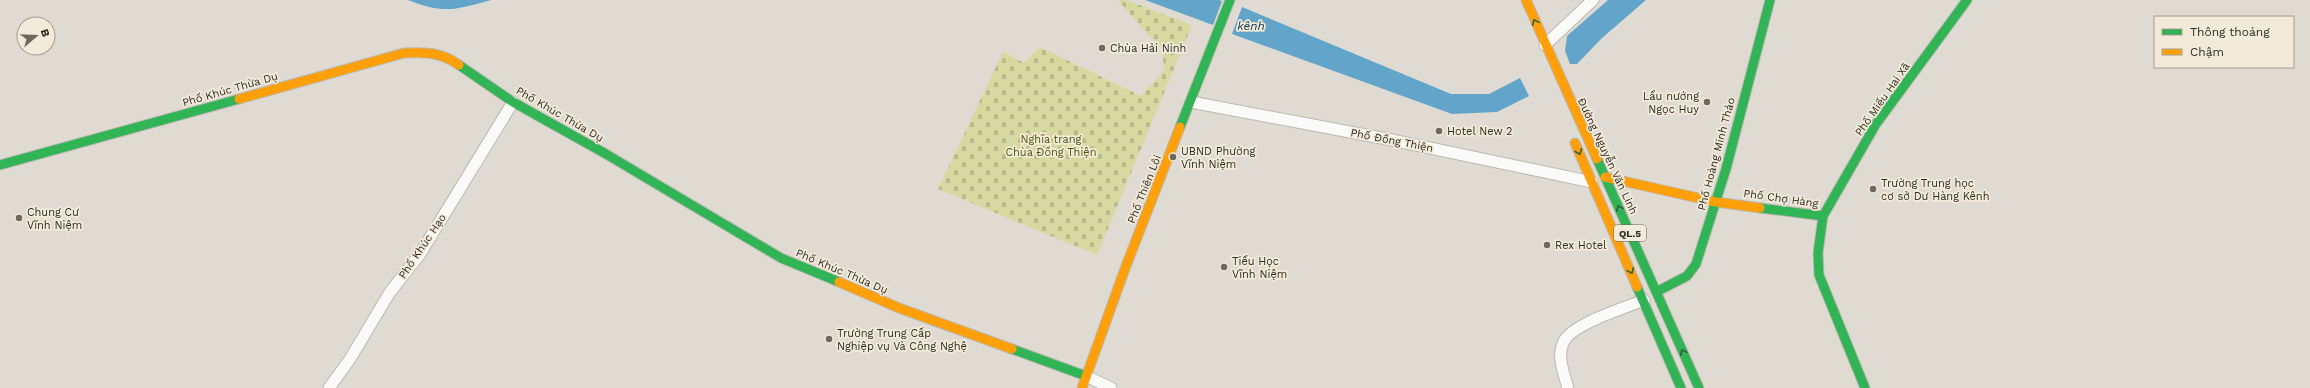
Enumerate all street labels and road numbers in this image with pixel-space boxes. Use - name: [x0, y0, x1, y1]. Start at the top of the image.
- street label: Phố Miếu Hai Xã: [1852, 60, 1913, 138]
- street label: Phố Khúc Thừa Dụ: [181, 70, 279, 109]
- street label: Phố Khúc Thừa Dụ: [514, 84, 606, 145]
- street label: Đường Nguyễn Văn Linh: [1575, 95, 1641, 217]
- street label: Phố Hoàng Minh Thảo: [1695, 96, 1738, 212]
- street label: Phố Đồng Thiện: [1349, 126, 1434, 155]
- street label: Phố Thiên Lôi: [1125, 153, 1164, 225]
- street label: Phố Chợ Hàng: [1743, 187, 1819, 210]
- street label: Phố Khúc Hạo: [396, 211, 449, 281]
- road number: QL.5: [1614, 225, 1646, 241]
- street label: Phố Khúc Thừa Dụ: [794, 246, 890, 297]

